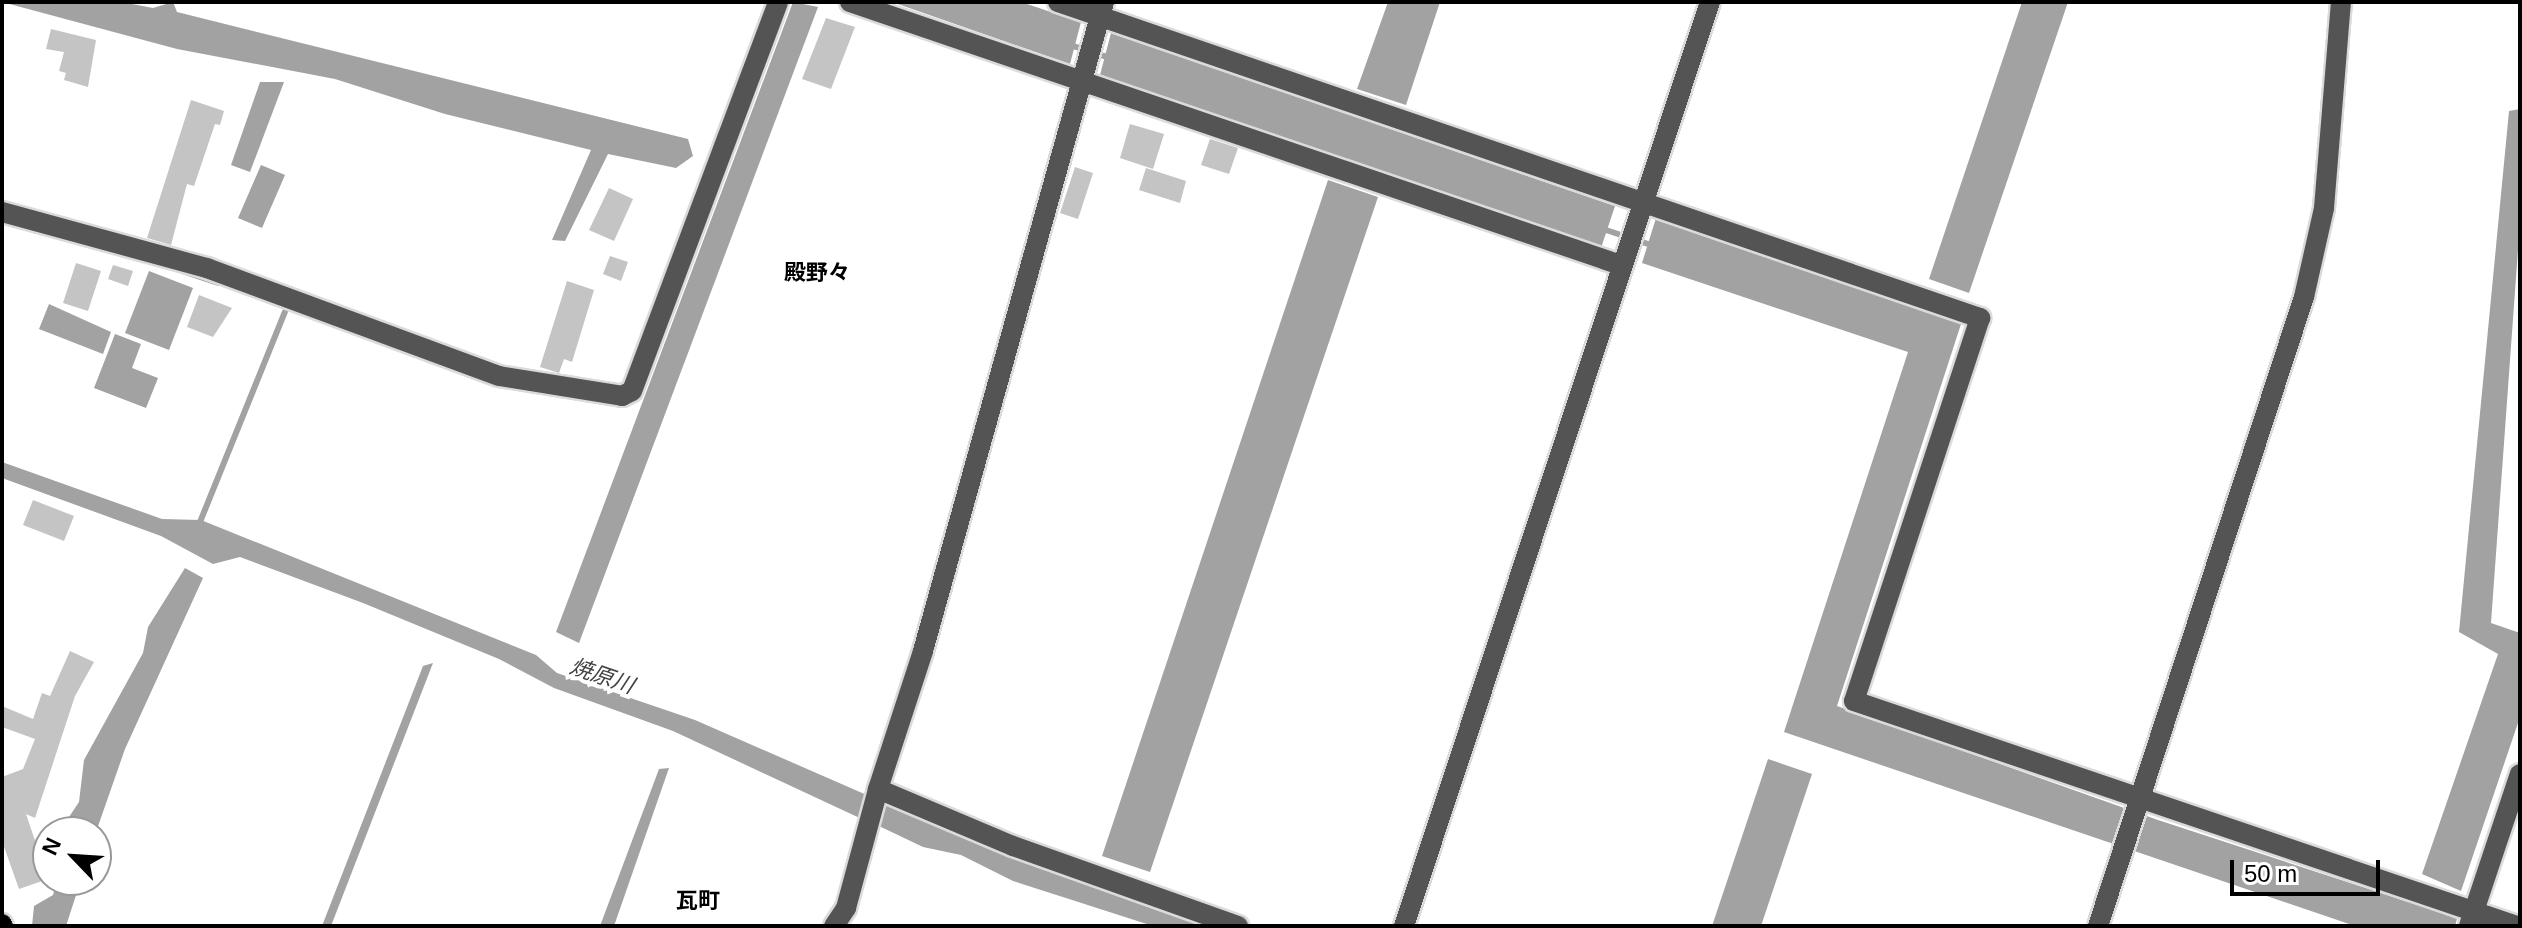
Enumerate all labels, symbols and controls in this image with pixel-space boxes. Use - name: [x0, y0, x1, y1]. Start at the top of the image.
- district label: 殿野々: [784, 260, 850, 286]
- water label: 焼原川: [567, 653, 637, 699]
- north arrow: [32, 816, 112, 896]
- text: N: [37, 834, 66, 859]
- scale bar: [2234, 844, 2384, 894]
- text: 50 m: [2244, 860, 2297, 887]
- district label: 瓦町: [676, 888, 720, 914]

